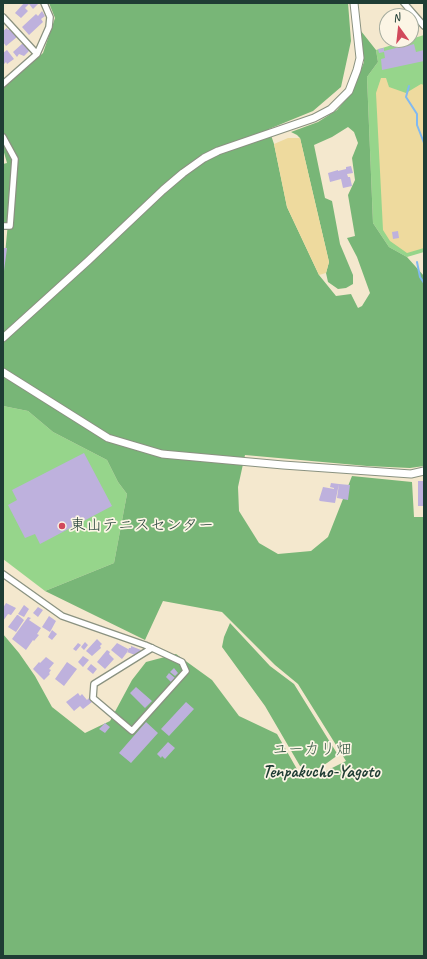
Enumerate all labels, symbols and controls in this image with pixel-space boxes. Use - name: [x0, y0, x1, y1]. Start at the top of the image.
- north arrow: [379, 8, 419, 48]
- text: N: [391, 10, 401, 25]
- place label: 東山テニスセンター: [70, 516, 214, 536]
- marker: 東山テニスセンター: [57, 521, 67, 531]
- park label: ユーカリ畑: [272, 740, 352, 760]
- district label: Tenpakucho-Yagoto: [262, 761, 380, 783]

